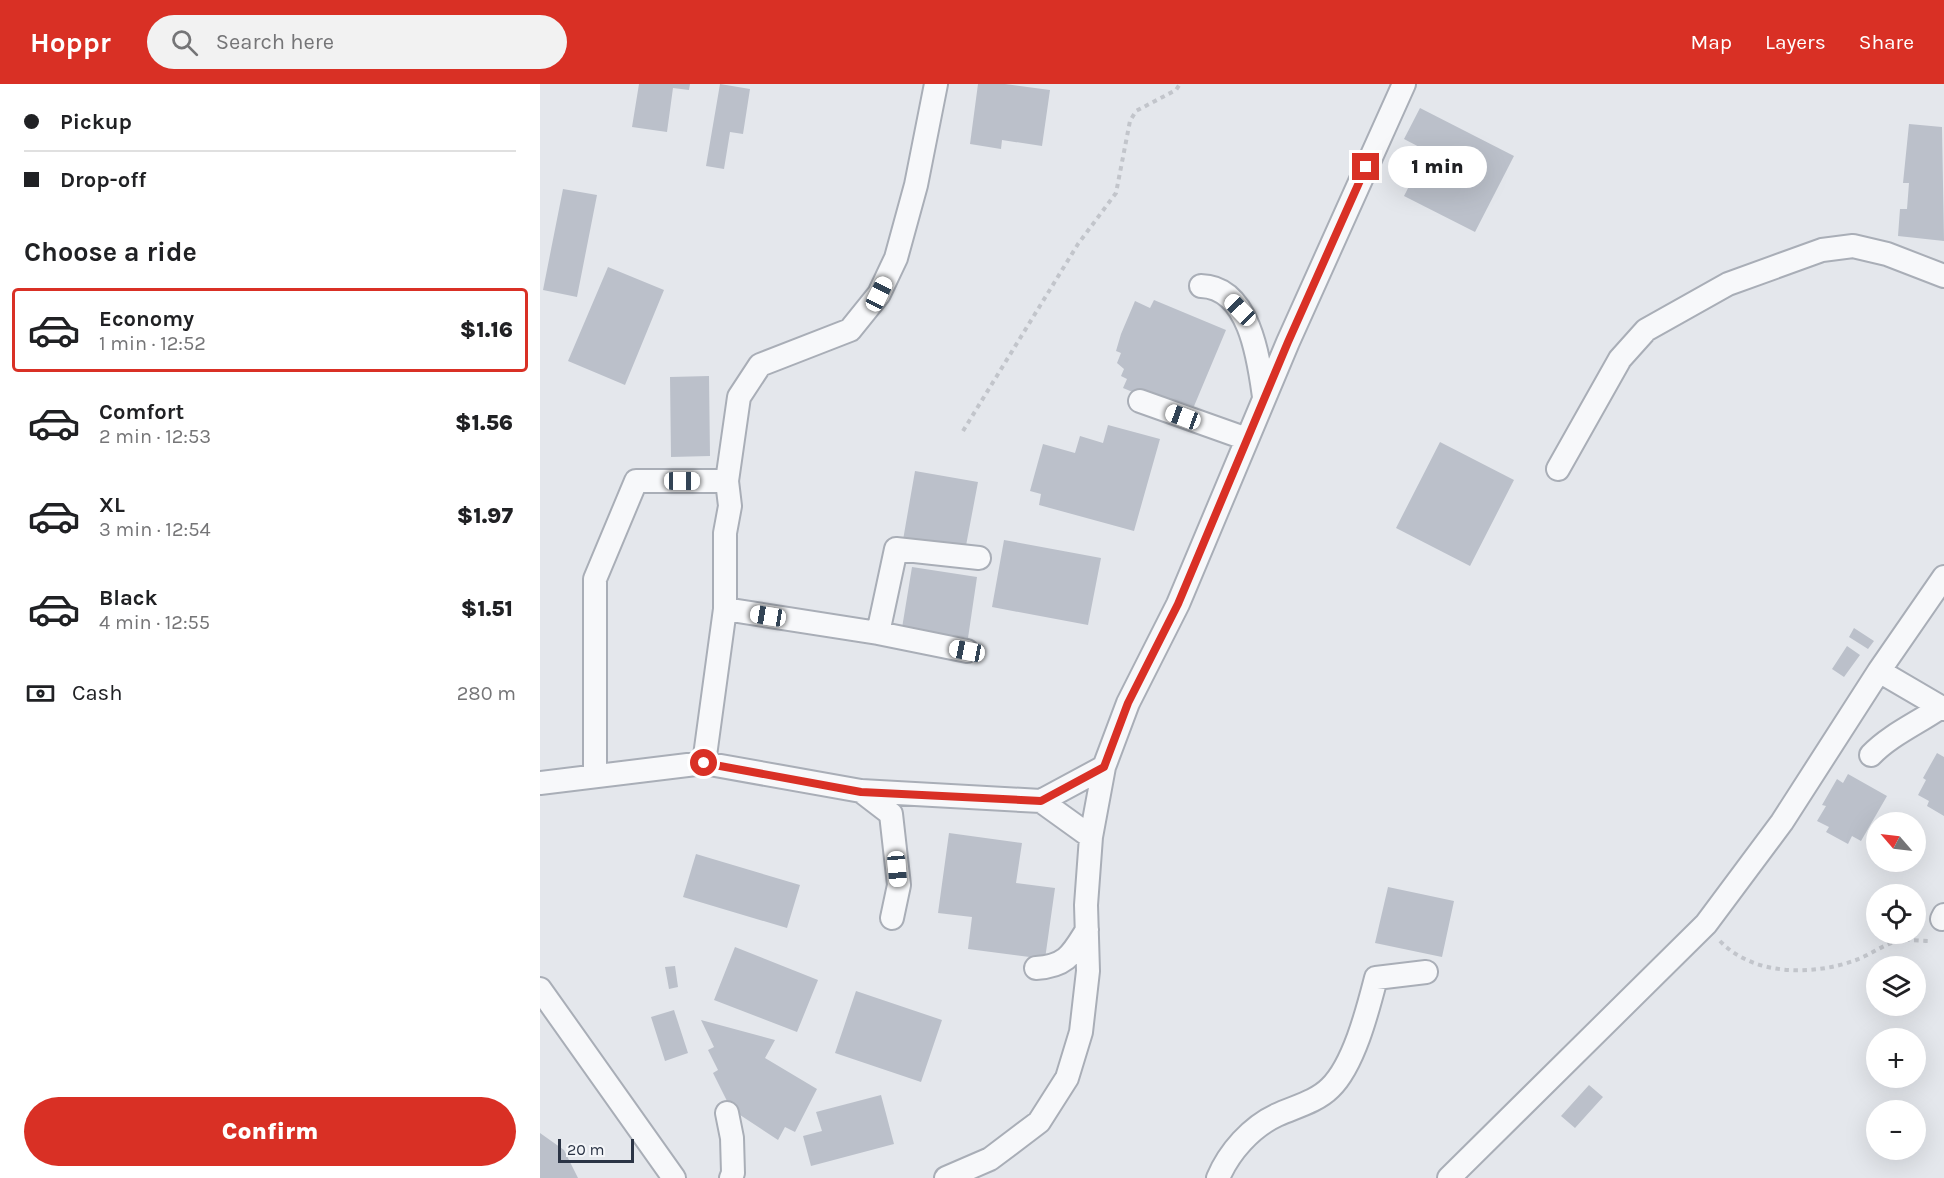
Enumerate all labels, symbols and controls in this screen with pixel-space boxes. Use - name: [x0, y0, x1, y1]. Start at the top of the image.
- search box: [147, 15, 567, 69]
- text: Hoppr: [30, 26, 111, 59]
- icon: search: [168, 26, 201, 59]
- text: Search here: [216, 29, 334, 55]
- text: Map: [1690, 30, 1732, 54]
- text: Layers: [1765, 30, 1826, 54]
- text: Share: [1859, 30, 1914, 54]
- text: Pickup: [60, 109, 132, 135]
- callout: 1 min: [1387, 146, 1486, 188]
- route end: [1352, 153, 1379, 180]
- text: 1 min: [1411, 155, 1464, 178]
- text: Drop-off: [60, 167, 146, 193]
- text: Choose a ride: [24, 236, 197, 268]
- car: [863, 274, 895, 314]
- car: [1221, 291, 1259, 329]
- icon: car: [27, 303, 81, 357]
- text: Economy: [99, 306, 194, 332]
- text: $1.16: [460, 317, 513, 343]
- text: 1 min · 12:52: [99, 332, 206, 355]
- icon: car: [27, 396, 81, 450]
- text: Comfort: [99, 399, 184, 425]
- car: [1163, 402, 1203, 432]
- text: $1.56: [455, 410, 513, 436]
- text: 2 min · 12:53: [99, 425, 211, 448]
- car: [664, 472, 700, 490]
- icon: car: [27, 489, 81, 543]
- text: XL: [99, 492, 125, 518]
- text: $1.97: [457, 503, 513, 529]
- text: 3 min · 12:54: [99, 518, 211, 541]
- icon: car: [27, 582, 81, 636]
- text: Black: [99, 585, 158, 611]
- text: $1.51: [461, 596, 513, 622]
- car: [749, 604, 787, 628]
- text: 4 min · 12:55: [99, 611, 210, 634]
- car: [948, 639, 986, 663]
- icon: cash: [24, 677, 57, 710]
- text: Cash: [72, 680, 122, 706]
- text: 280 m: [457, 682, 516, 705]
- route start: [690, 749, 717, 776]
- north arrow: [1866, 812, 1926, 872]
- map controls: [1866, 812, 1926, 1160]
- car: [886, 850, 908, 888]
- button: locate: [1866, 884, 1926, 944]
- button: layers: [1866, 956, 1926, 1016]
- button: +: [1866, 1028, 1926, 1088]
- button: Confirm: [24, 1097, 516, 1166]
- button: −: [1866, 1100, 1926, 1160]
- scale bar: [558, 1136, 634, 1164]
- text: 20 m: [567, 1140, 605, 1159]

